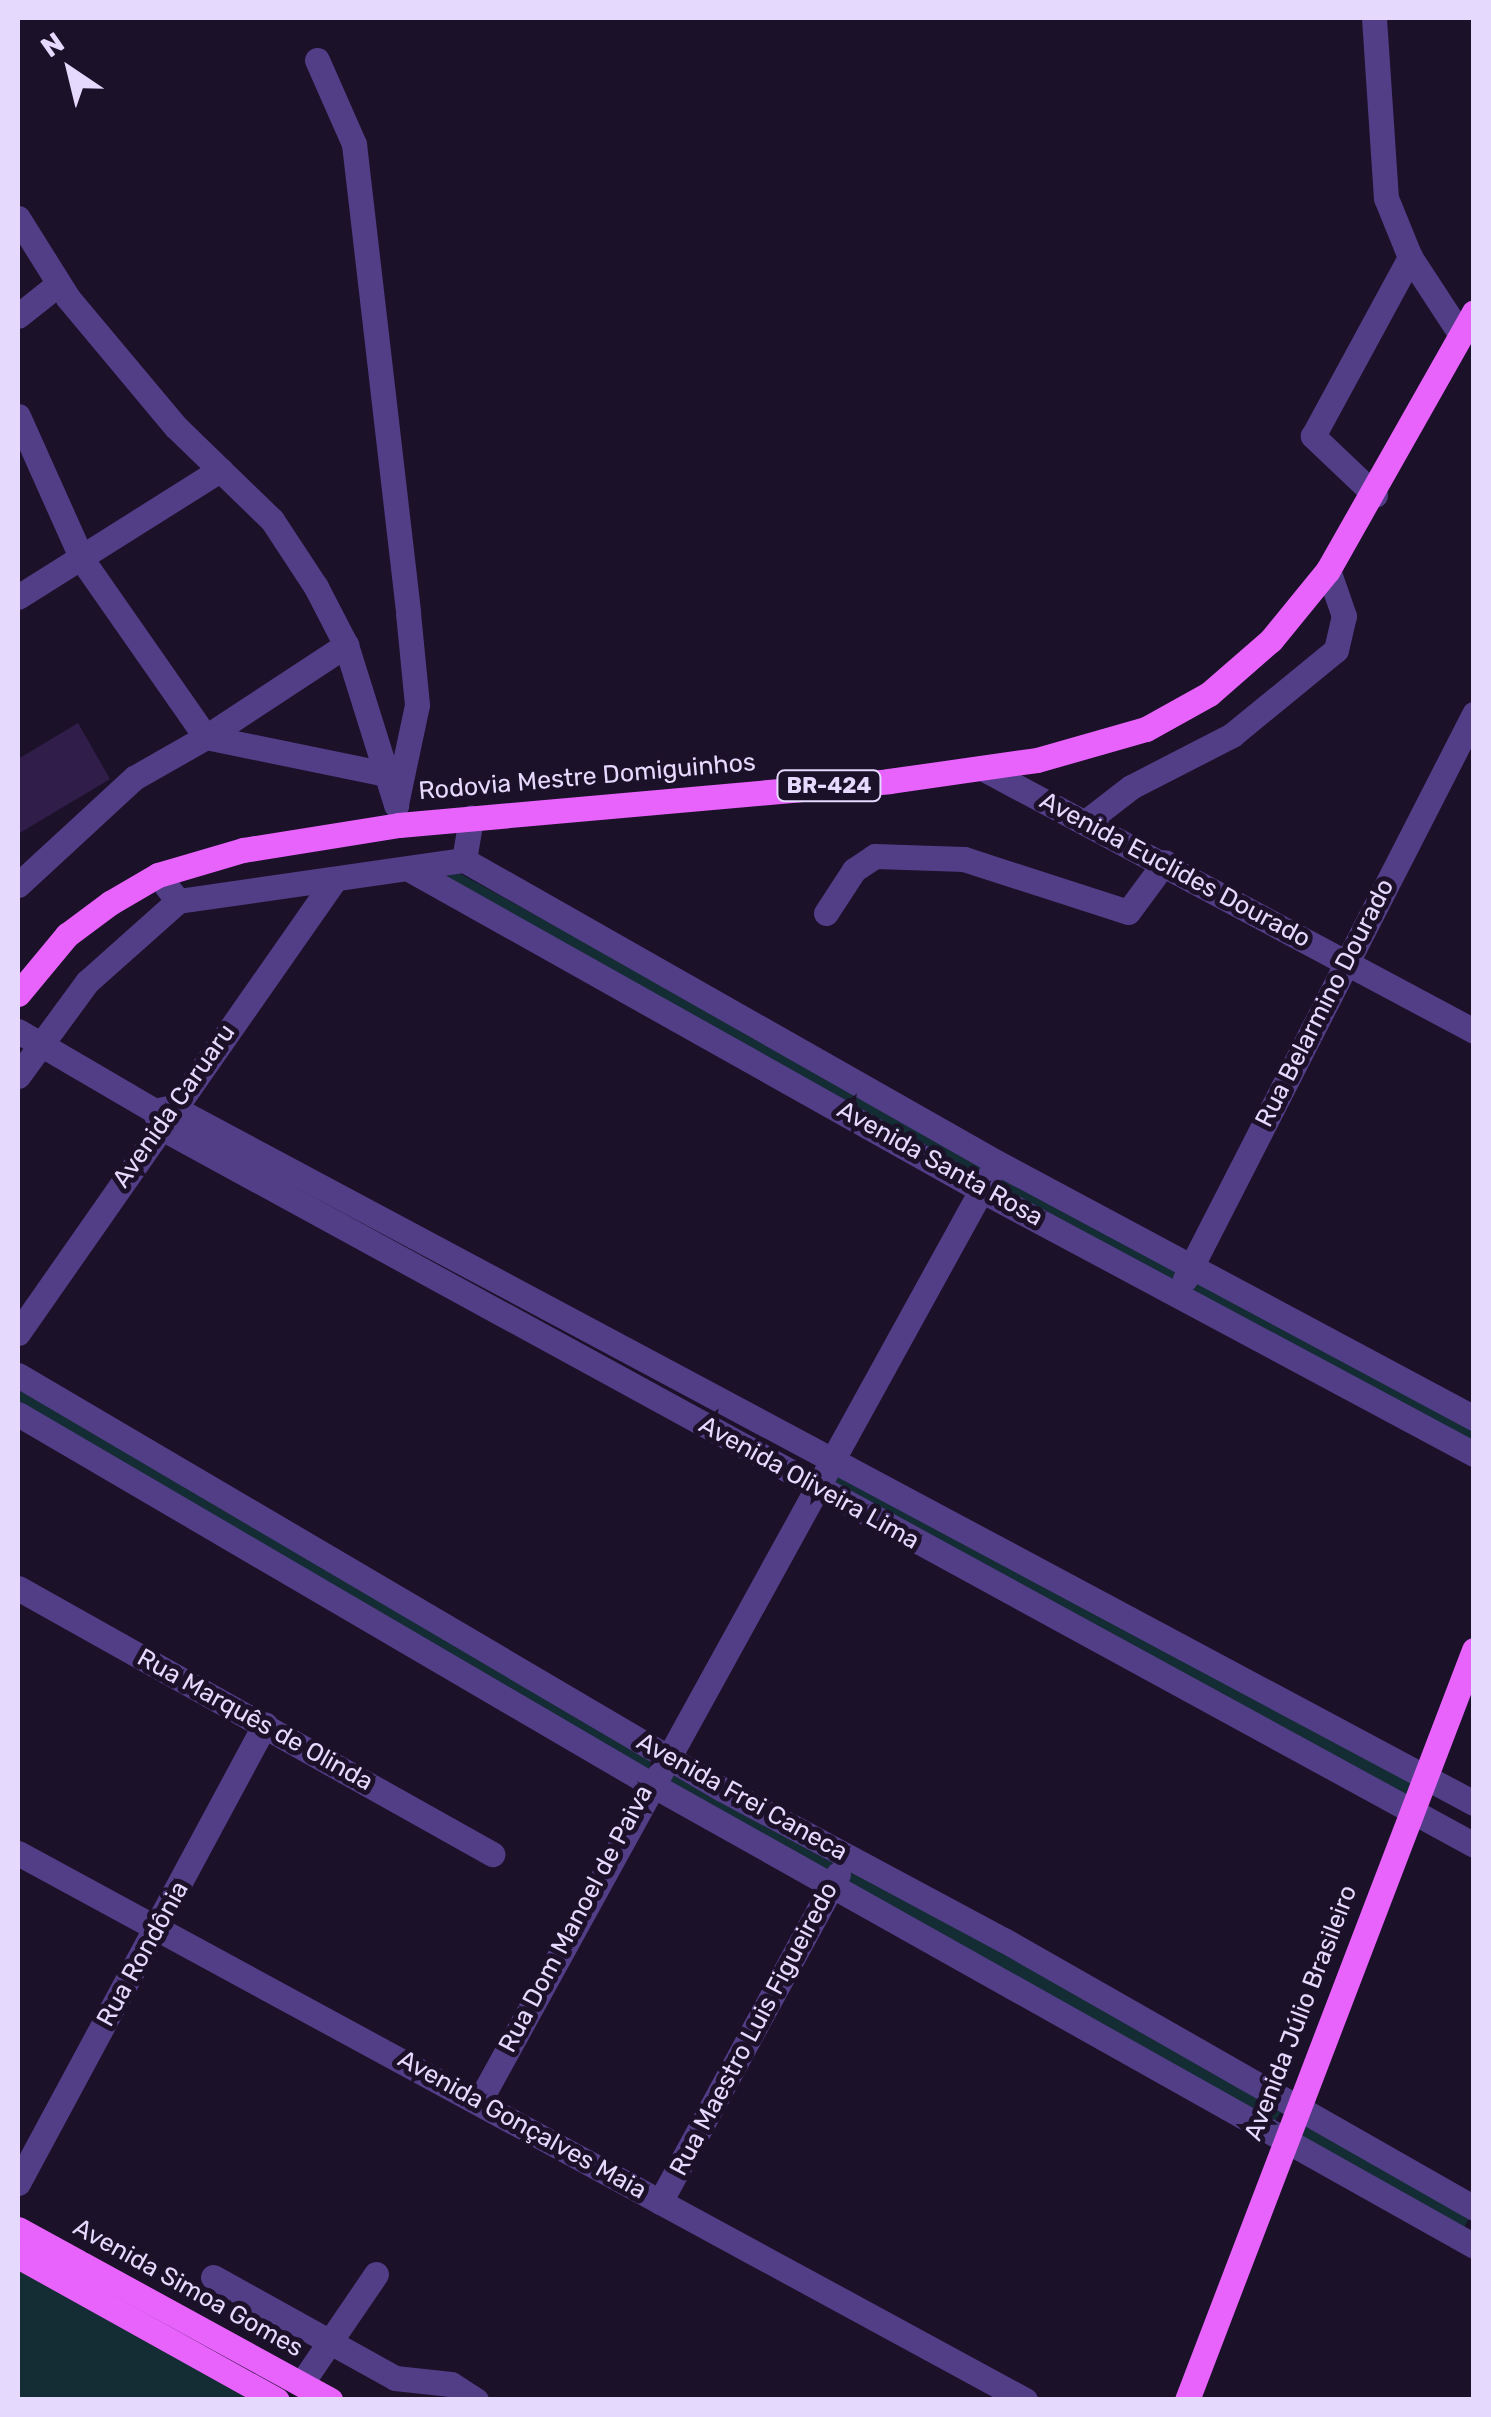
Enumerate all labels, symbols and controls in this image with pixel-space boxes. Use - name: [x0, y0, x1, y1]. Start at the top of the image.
- north arrow: [20, 20, 120, 120]
- text: N: [35, 26, 70, 64]
- street label: Rodovia Mestre Domiguinhos: [417, 747, 757, 807]
- road number: BR-424: [774, 769, 884, 803]
- street label: Avenida Euclides Dourado: [1035, 786, 1315, 954]
- street label: Rua Belarmino Dourado: [1249, 874, 1401, 1132]
- street label: Avenida Caruaru: [106, 1018, 242, 1194]
- street label: Avenida Santa Rosa: [832, 1095, 1048, 1233]
- street label: Avenida Oliveira Lima: [694, 1410, 924, 1556]
- street label: Rua Marquês de Olinda: [132, 1643, 378, 1797]
- street label: Avenida Frei Caneca: [631, 1727, 853, 1867]
- street label: Rua Dom Manoel de Paiva: [493, 1780, 659, 2058]
- street label: Rua Rondônia: [91, 1876, 195, 2032]
- street label: Rua Maestro Luis Figueiredo: [664, 1877, 844, 2181]
- street label: Avenida Júlio Brasileiro: [1238, 1881, 1364, 2145]
- street label: Avenida Gonçalves Maia: [393, 2044, 651, 2206]
- street label: Avenida Simoa Gomes: [68, 2212, 308, 2364]

